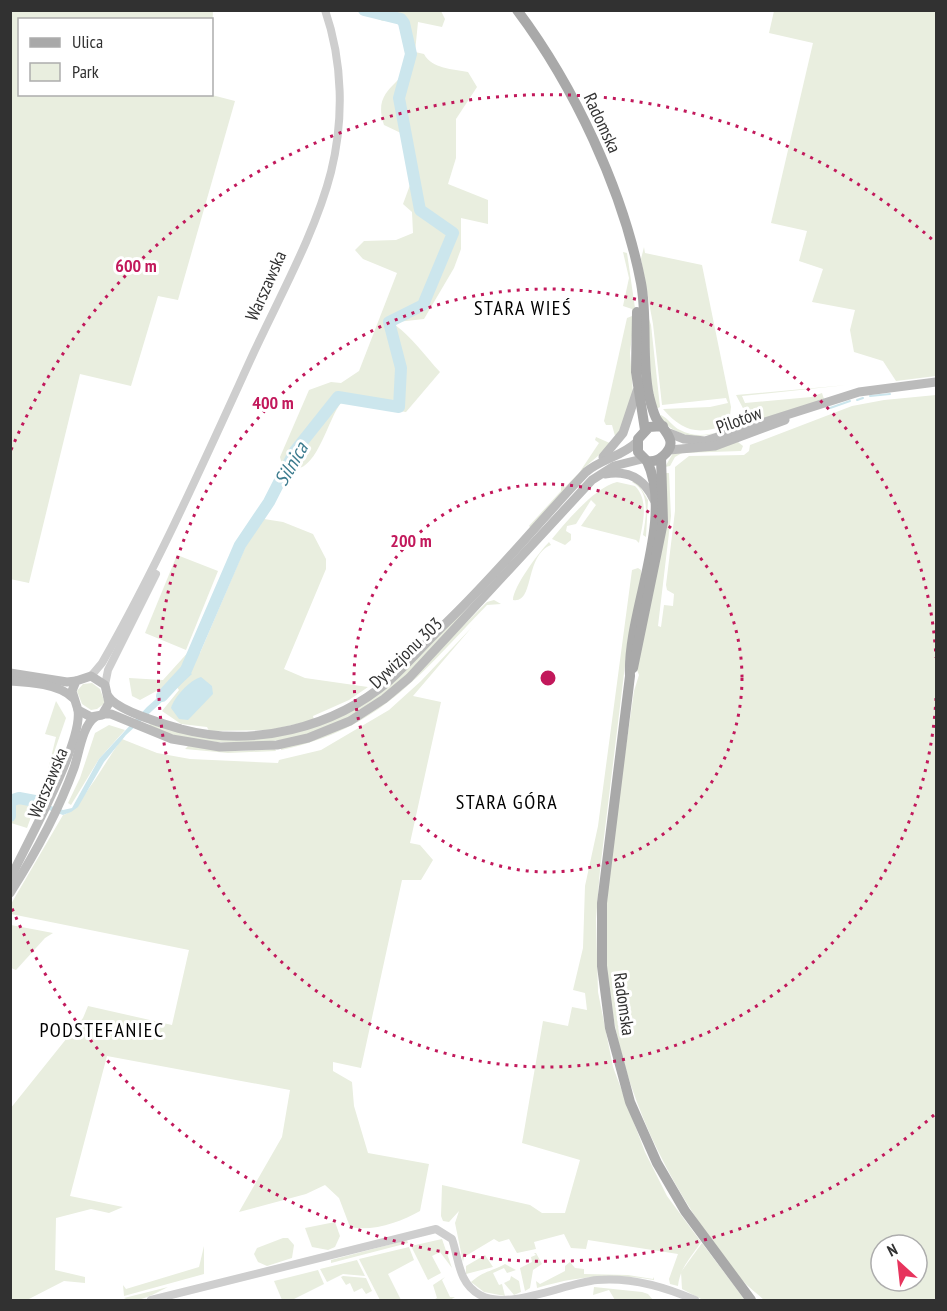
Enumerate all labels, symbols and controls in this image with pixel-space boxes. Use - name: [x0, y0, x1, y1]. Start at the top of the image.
- legend: [18, 18, 213, 96]
- text: Ulica: [72, 30, 103, 53]
- text: Park: [72, 60, 99, 83]
- street label: Radomska: [579, 89, 626, 156]
- street label: Warszawska: [240, 247, 291, 324]
- text: 600 m: [115, 254, 157, 277]
- district label: STARA WIEŚ: [474, 295, 572, 321]
- text: 400 m: [252, 391, 294, 414]
- street label: Pilotów: [713, 401, 765, 438]
- water label: Silnica: [268, 437, 314, 490]
- text: 200 m: [390, 529, 432, 552]
- street label: Dywizjonu 303: [364, 612, 447, 693]
- centre of rings: [538, 668, 558, 688]
- street label: Warszawska: [22, 744, 73, 821]
- district label: STARA GÓRA: [456, 789, 558, 815]
- street label: Radomska: [609, 971, 640, 1037]
- district label: PODSTEFANIEC: [39, 1017, 165, 1043]
- north arrow: [869, 1233, 929, 1293]
- text: N: [884, 1239, 901, 1261]

